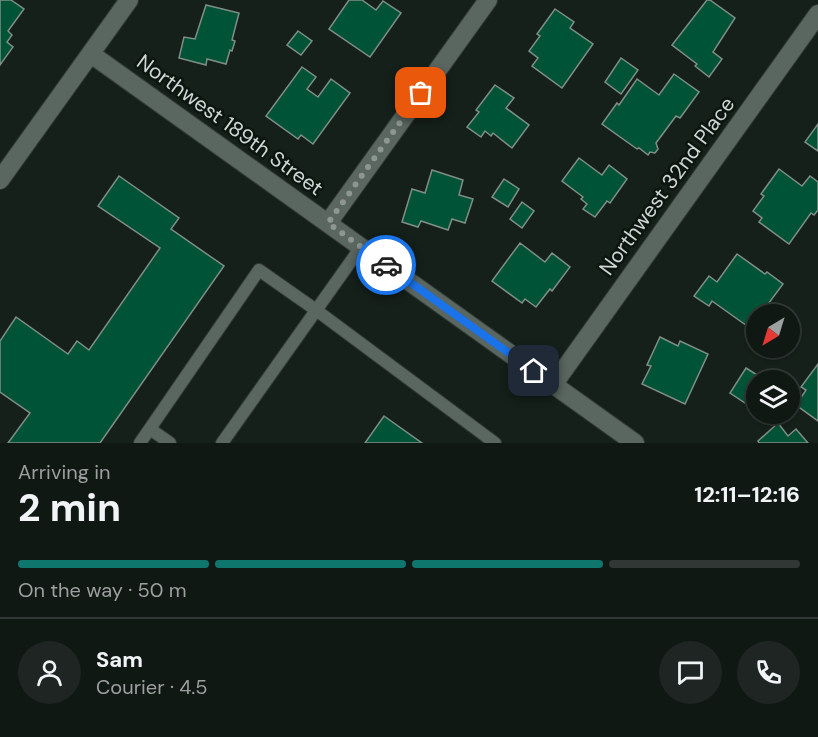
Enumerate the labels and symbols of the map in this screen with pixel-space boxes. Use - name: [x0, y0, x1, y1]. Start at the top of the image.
- street label: Northwest 189th Street: [131, 48, 329, 202]
- pin: [395, 67, 446, 118]
- street label: Northwest 32nd Place: [593, 91, 741, 281]
- courier: [356, 235, 416, 295]
- north arrow: [746, 304, 800, 358]
- pin: [508, 345, 559, 396]

